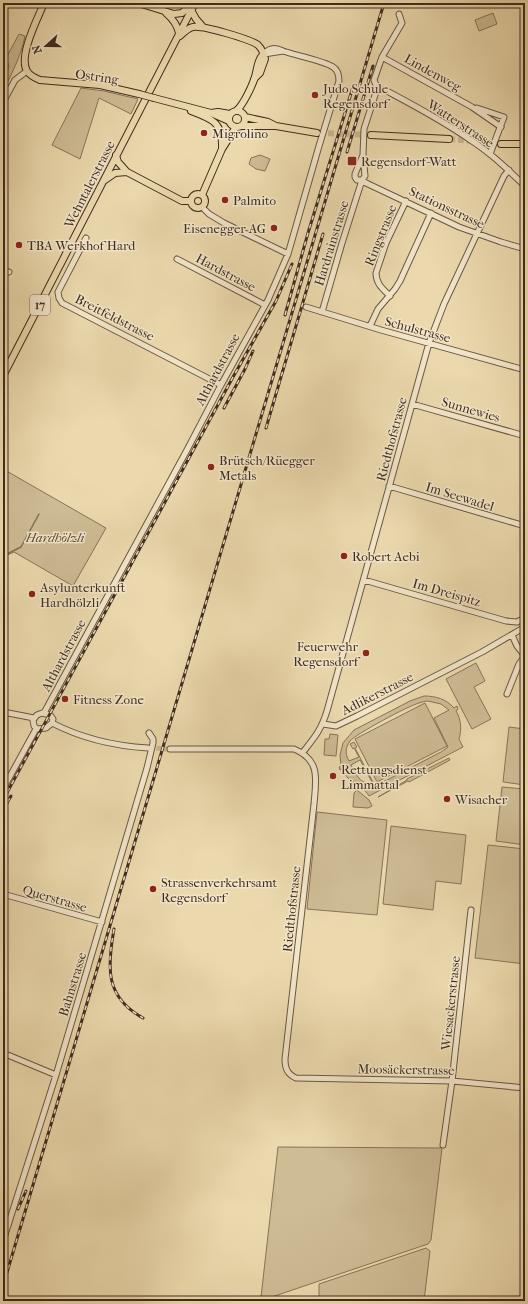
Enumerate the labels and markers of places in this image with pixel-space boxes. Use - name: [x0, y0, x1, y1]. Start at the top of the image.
- place label: Judo Schule Regensdorf: [322, 81, 391, 111]
- marker: Judo Schule Regensdorf: [310, 90, 320, 100]
- place label: Migrolino: [212, 126, 269, 141]
- marker: Migrolino: [199, 128, 209, 138]
- place label: Regensdorf-Watt: [361, 154, 457, 169]
- marker: Regensdorf-Watt: [346, 155, 358, 167]
- place label: Palmito: [233, 193, 277, 208]
- marker: Palmito: [220, 195, 230, 205]
- place label: Eisenegger AG: [183, 221, 266, 236]
- marker: Eisenegger AG: [269, 223, 279, 233]
- place label: TBA Werkhof Hard: [27, 238, 136, 253]
- marker: TBA Werkhof Hard: [14, 240, 24, 250]
- place label: Brütsch/Rüegger Metals: [219, 453, 315, 483]
- marker: Brütsch/Rüegger Metals: [206, 462, 216, 472]
- place label: Robert Aebi: [352, 549, 420, 564]
- marker: Robert Aebi: [339, 551, 349, 561]
- place label: Asylunterkunft Hardhölzli: [39, 580, 126, 610]
- marker: Asylunterkunft Hardhölzli: [27, 589, 37, 599]
- place label: Feuerwehr Regensdorf: [293, 639, 361, 669]
- marker: Feuerwehr Regensdorf: [361, 648, 371, 658]
- place label: Fitness Zone: [73, 692, 144, 707]
- marker: Fitness Zone: [60, 694, 70, 704]
- place label: Rettungsdienst Limmattal: [341, 762, 427, 792]
- marker: Rettungsdienst Limmattal: [328, 771, 338, 781]
- place label: Wisacher: [454, 792, 508, 807]
- marker: Wisacher: [442, 794, 452, 804]
- place label: Strassenverkehrsamt Regensdorf: [161, 875, 278, 905]
- marker: Strassenverkehrsamt Regensdorf: [148, 884, 158, 894]

